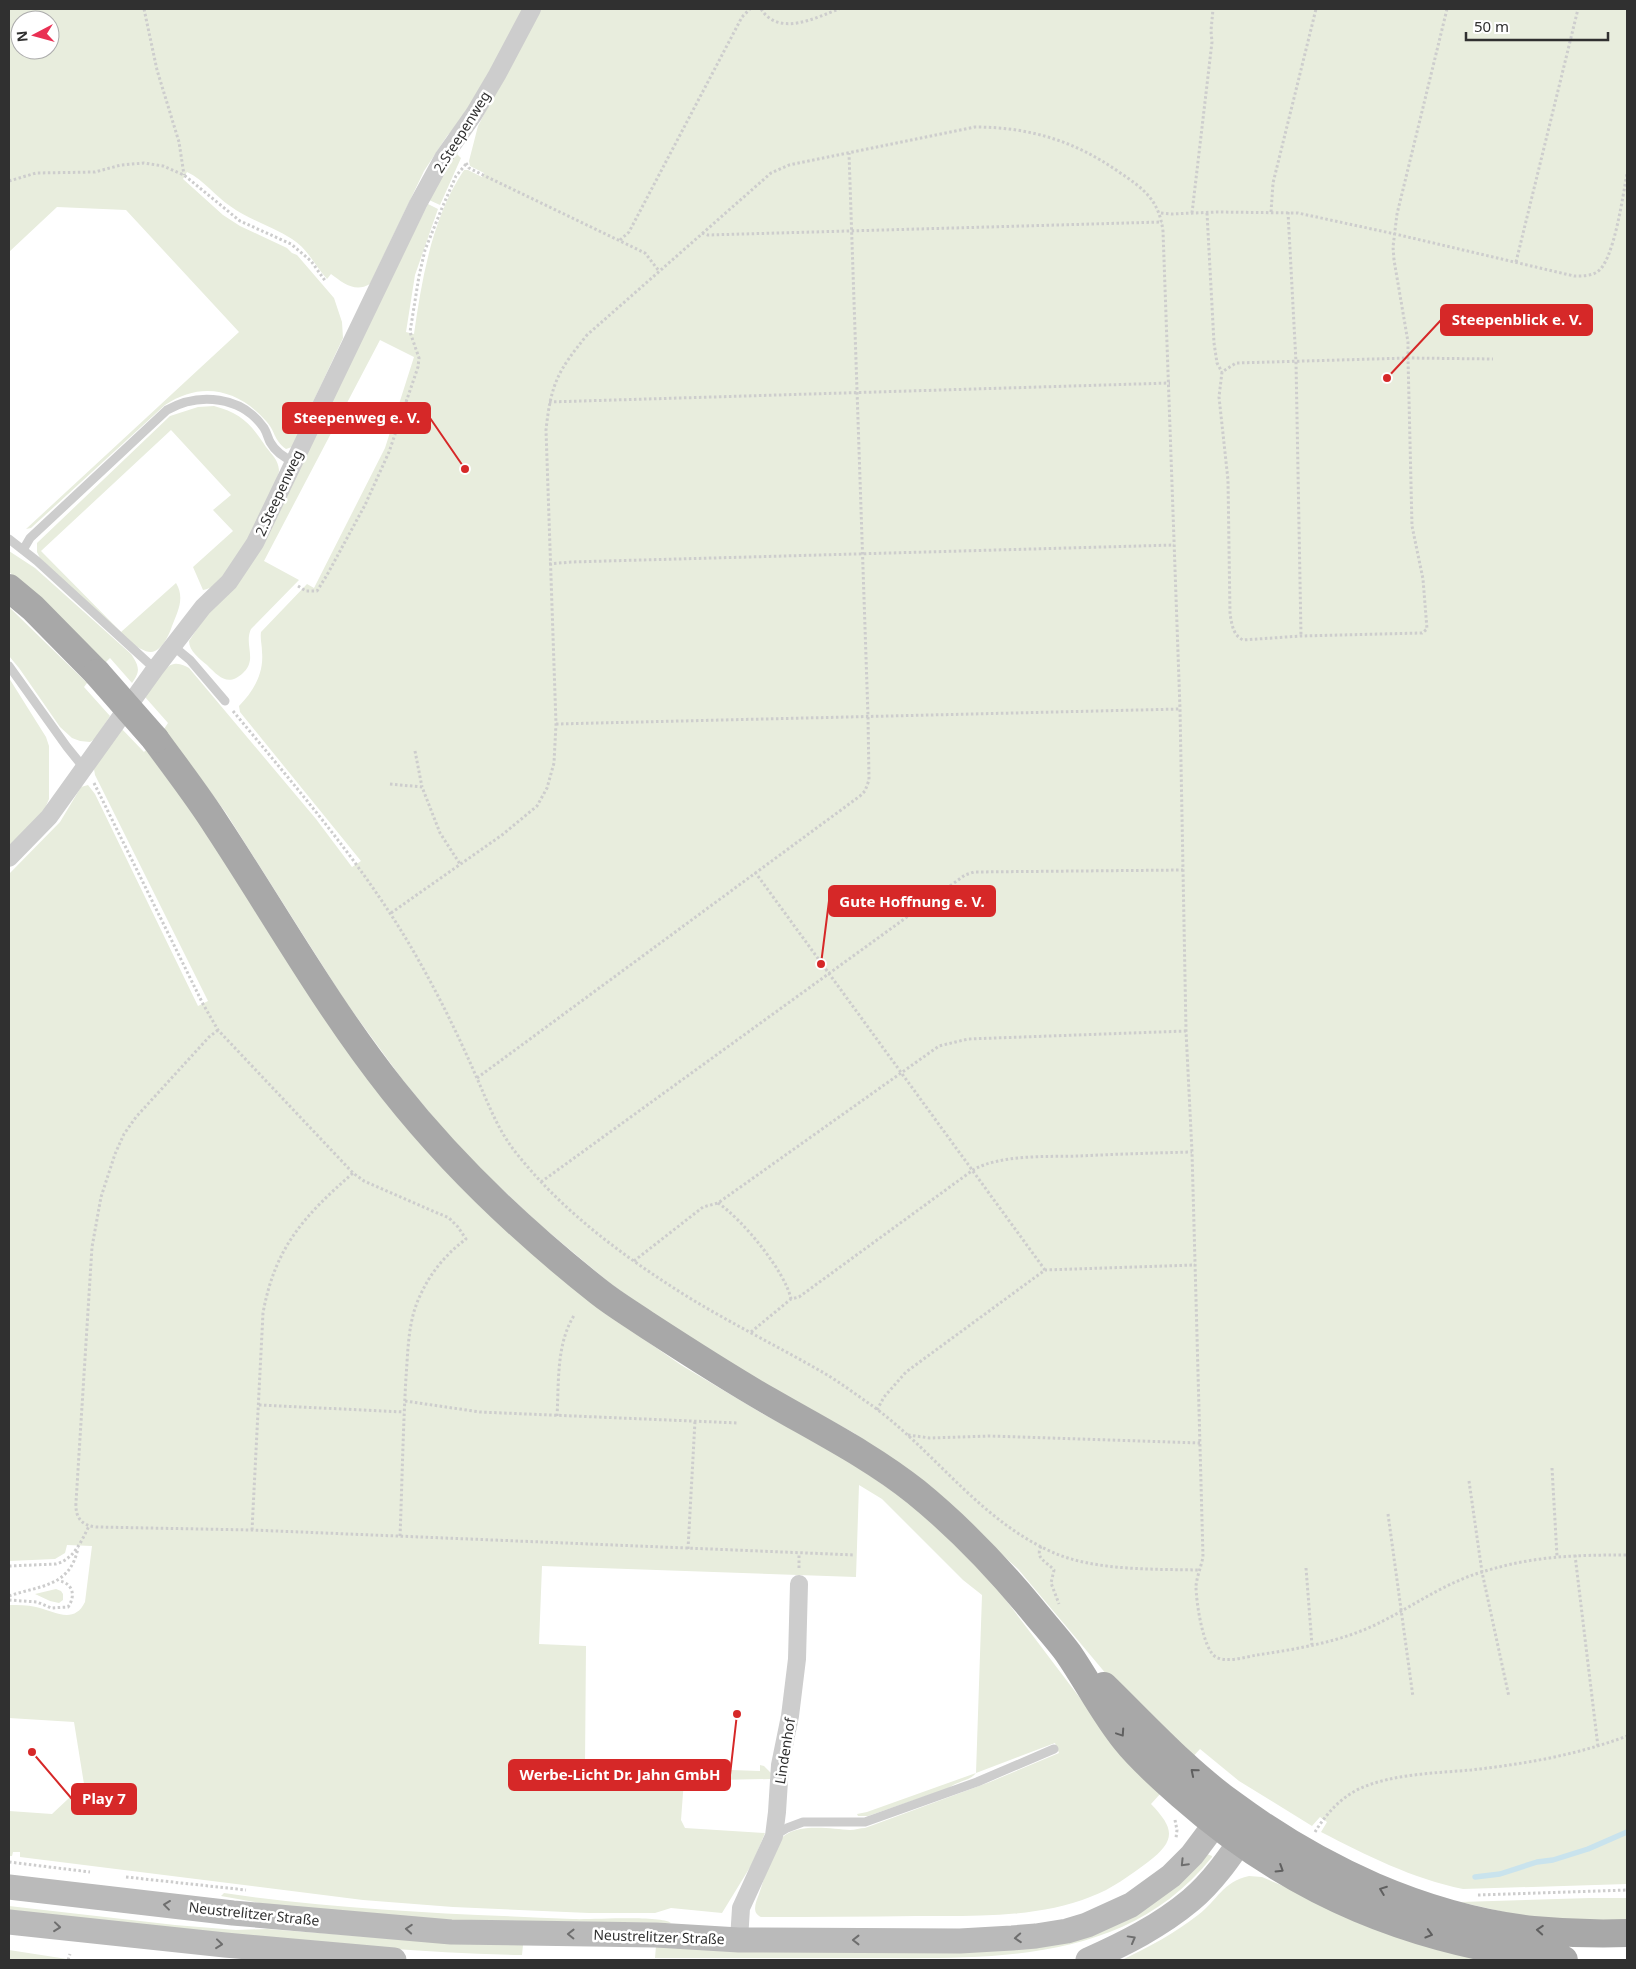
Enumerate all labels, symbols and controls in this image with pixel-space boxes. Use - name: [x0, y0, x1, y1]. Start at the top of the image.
- north arrow: [10, 10, 60, 60]
- scale bar: [1466, 10, 1608, 42]
- text: 50 m: [1474, 16, 1509, 36]
- text: N: [12, 30, 32, 43]
- street label: 2.Steepenweg: [429, 87, 494, 176]
- callout: Steepenblick e. V.: [1441, 305, 1592, 335]
- text: Steepenblick e. V.: [1452, 309, 1582, 329]
- callout: Steepenweg e. V.: [283, 403, 430, 433]
- text: Steepenweg e. V.: [294, 407, 420, 427]
- street label: 2.Steepenweg: [250, 447, 307, 539]
- callout: Gute Hoffnung e. V.: [829, 886, 995, 916]
- text: Gute Hoffnung e. V.: [839, 891, 985, 911]
- street label: Lindenhof: [770, 1715, 799, 1785]
- one-way arrow: [1115, 1727, 1124, 1737]
- callout: Werbe-Licht Dr. Jahn GmbH: [509, 1760, 730, 1790]
- text: Werbe-Licht Dr. Jahn GmbH: [519, 1764, 721, 1784]
- one-way arrow: [1190, 1768, 1199, 1777]
- callout: Play 7: [72, 1784, 136, 1814]
- text: Play 7: [82, 1788, 126, 1808]
- one-way arrow: [1181, 1857, 1190, 1866]
- one-way arrow: [1275, 1863, 1284, 1873]
- one-way arrow: [1379, 1886, 1388, 1896]
- street label: Neustrelitzer Straße: [188, 1897, 320, 1930]
- one-way arrow: [162, 1900, 170, 1911]
- one-way arrow: [54, 1921, 62, 1932]
- one-way arrow: [404, 1923, 412, 1934]
- street label: Neustrelitzer Straße: [593, 1925, 725, 1948]
- one-way arrow: [1536, 1925, 1544, 1936]
- one-way arrow: [1425, 1928, 1433, 1938]
- one-way arrow: [567, 1929, 574, 1939]
- one-way arrow: [1014, 1932, 1022, 1943]
- one-way arrow: [852, 1935, 860, 1945]
- one-way arrow: [1127, 1935, 1136, 1945]
- one-way arrow: [215, 1938, 223, 1949]

